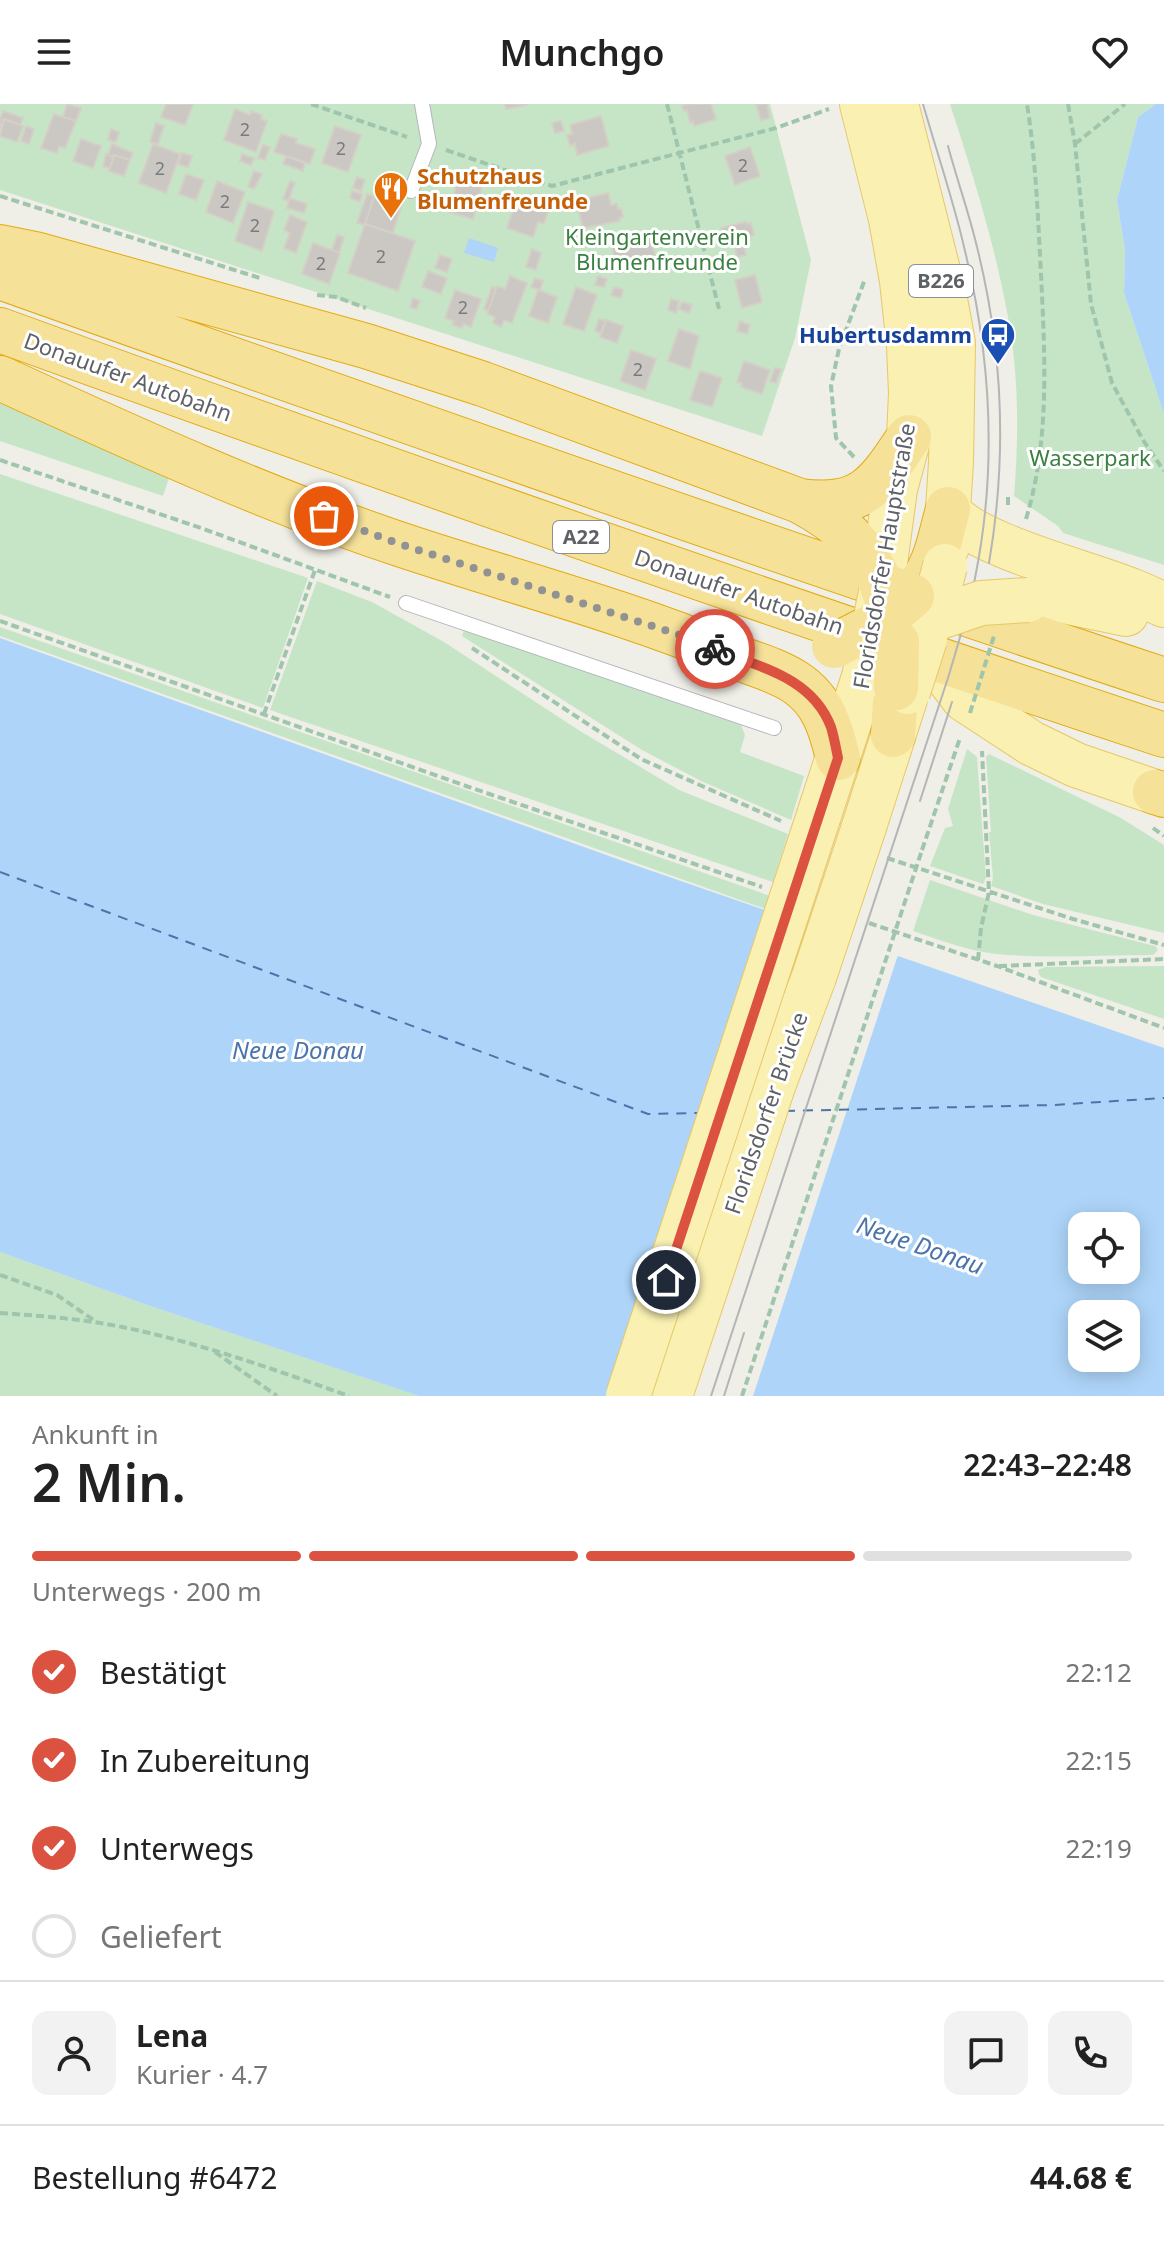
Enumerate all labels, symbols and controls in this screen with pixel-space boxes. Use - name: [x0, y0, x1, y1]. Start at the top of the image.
- text: Munchgo: [499, 28, 665, 77]
- icon: menu: [32, 30, 76, 74]
- icon: heart: [1088, 30, 1132, 74]
- house number: 2: [240, 117, 250, 141]
- house number: 2: [336, 136, 346, 160]
- house number: 2: [738, 153, 748, 177]
- house number: 2: [155, 156, 165, 180]
- place label: Schutzhaus Blumenfreunde: [417, 160, 588, 215]
- restaurant icon: Schutzhaus Blumenfreunde: [372, 170, 410, 220]
- house number: 2: [220, 189, 230, 213]
- house number: 2: [250, 213, 260, 237]
- park label: Kleingartenverein Blumenfreunde: [565, 221, 749, 276]
- house number: 2: [376, 244, 386, 268]
- house number: 2: [316, 251, 326, 275]
- road number: B226: [909, 265, 973, 297]
- house number: 2: [458, 295, 468, 319]
- bus stop icon: Hubertusdamm: [979, 316, 1017, 366]
- place label: Hubertusdamm: [799, 319, 972, 349]
- street label: Donauufer Autobahn: [20, 324, 236, 428]
- house number: 2: [633, 357, 643, 381]
- street label: Floridsdorfer Hauptstraße: [845, 421, 921, 691]
- park label: Wasserpark: [1029, 442, 1151, 472]
- pin: [290, 482, 358, 550]
- icon: bag: [302, 494, 346, 538]
- road number: A22: [553, 521, 609, 553]
- street label: Donauufer Autobahn: [631, 541, 848, 641]
- courier: [675, 609, 755, 689]
- icon: bike: [693, 627, 737, 671]
- street label: Floridsdorfer Brücke: [716, 1008, 814, 1218]
- water label: Neue Donau: [232, 1033, 364, 1066]
- water label: Neue Donau: [853, 1207, 988, 1282]
- map controls: [1068, 1212, 1140, 1372]
- button: locate: [1068, 1212, 1140, 1284]
- pin: [632, 1246, 700, 1314]
- icon: home: [644, 1258, 688, 1302]
- button: layers: [1068, 1300, 1140, 1372]
- text: Ankunft in: [32, 1416, 159, 1452]
- text: 22:43–22:48: [963, 1444, 1132, 1485]
- text: 2 Min.: [32, 1446, 186, 1517]
- text: Unterwegs · 200 m: [32, 1573, 262, 1609]
- icon: check: [32, 1650, 76, 1694]
- text: Bestätigt: [100, 1652, 226, 1693]
- text: 22:12: [1066, 1654, 1132, 1690]
- icon: check: [32, 1738, 76, 1782]
- text: In Zubereitung: [100, 1740, 310, 1781]
- text: 22:15: [1066, 1742, 1132, 1778]
- icon: check: [32, 1826, 76, 1870]
- text: Unterwegs: [100, 1828, 254, 1869]
- text: 22:19: [1066, 1830, 1132, 1866]
- text: Geliefert: [100, 1916, 222, 1957]
- button: person: [32, 2011, 116, 2095]
- button: chat: [944, 2011, 1028, 2095]
- button: phone: [1048, 2011, 1132, 2095]
- text: Lena: [136, 2015, 208, 2056]
- text: Kurier · 4.7: [136, 2056, 268, 2092]
- text: Bestellung #6472: [32, 2157, 277, 2198]
- text: 44.68 €: [1030, 2157, 1132, 2198]

